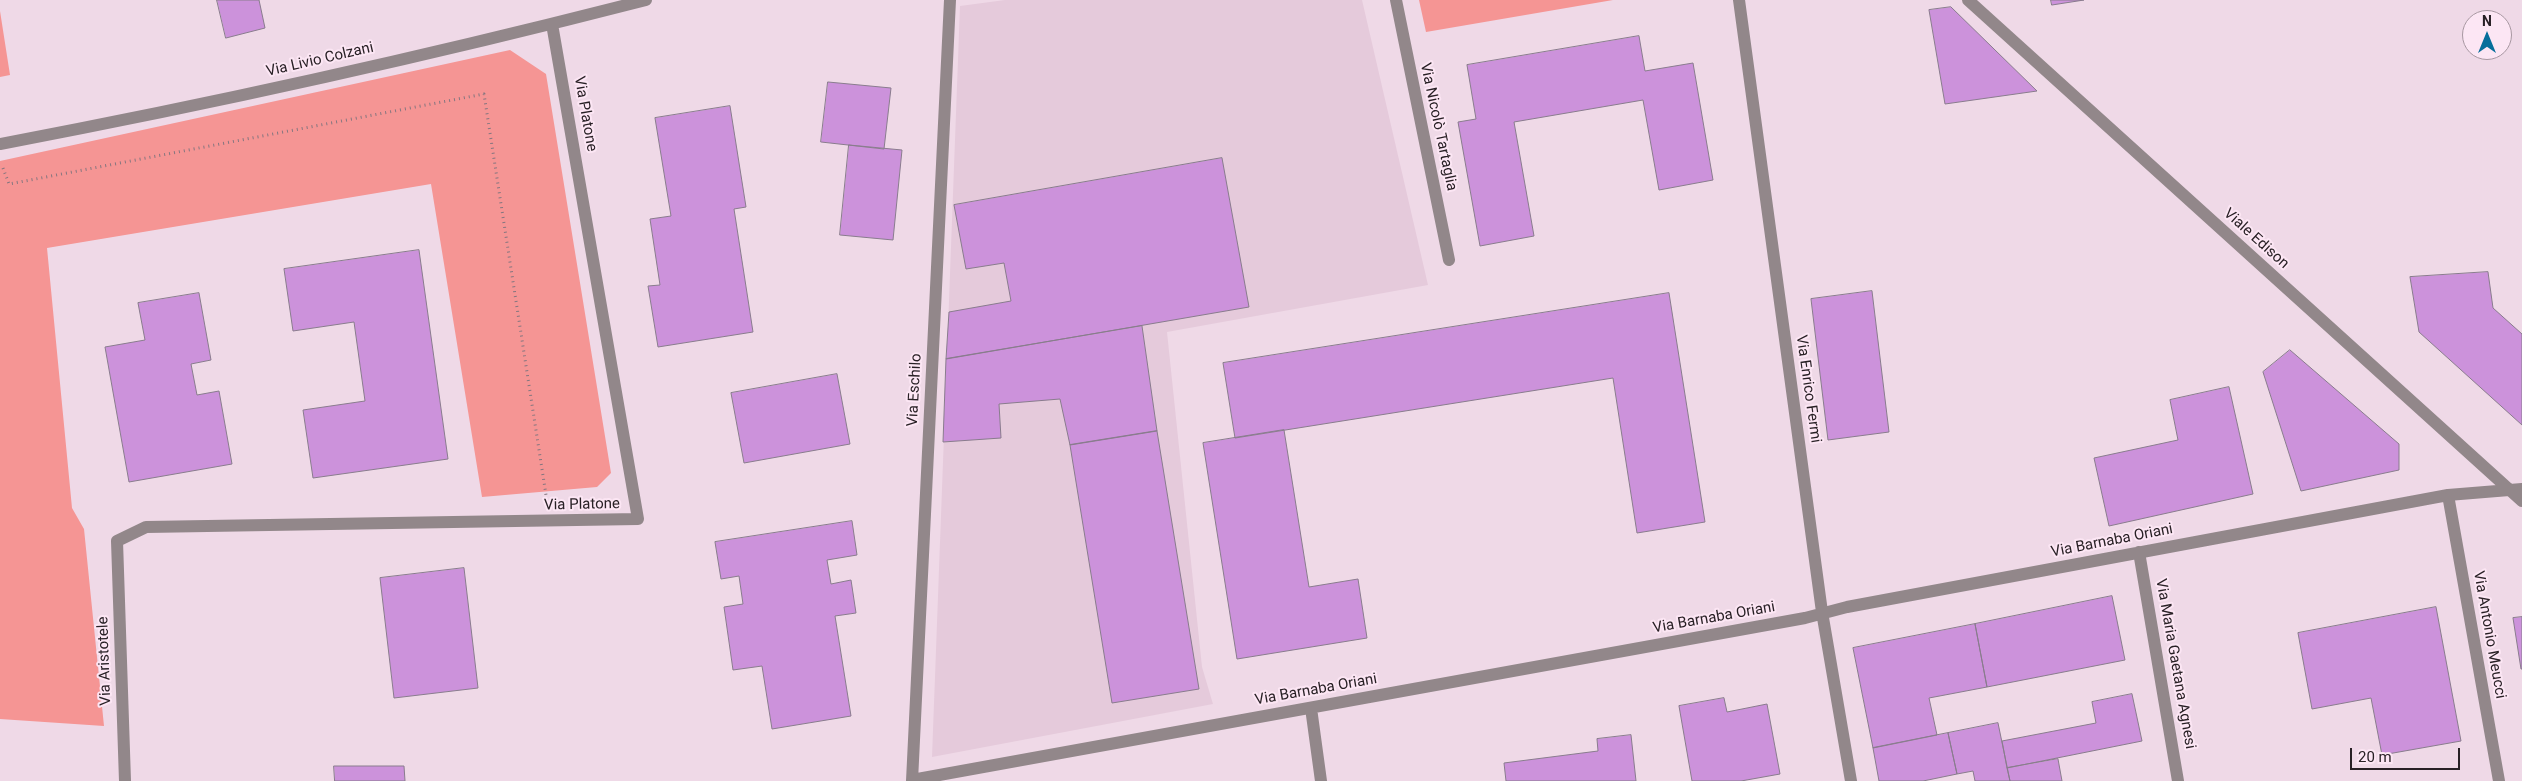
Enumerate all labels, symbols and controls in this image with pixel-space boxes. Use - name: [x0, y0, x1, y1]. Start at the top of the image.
- north arrow: [2462, 10, 2512, 60]
- text: N: [2482, 13, 2492, 29]
- street label: Via Livio Colzani: [265, 39, 375, 81]
- street label: Via Nicolò Tartaglia: [1416, 61, 1460, 193]
- street label: Via Platone: [570, 75, 600, 153]
- street label: Viale Edison: [2220, 205, 2292, 273]
- street label: Via Enrico Fermi: [1792, 334, 1824, 444]
- street label: Via Eschilo: [904, 353, 926, 427]
- street label: Via Platone: [544, 495, 620, 515]
- street label: Via Barnaba Oriani: [2050, 520, 2174, 562]
- street label: Via Antonio Meucci: [2469, 570, 2509, 700]
- street label: Via Maria Gaetana Agnesi: [2151, 578, 2199, 750]
- street label: Via Barnaba Oriani: [1652, 598, 1776, 638]
- street label: Via Aristotele: [94, 616, 116, 706]
- street label: Via Barnaba Oriani: [1254, 670, 1378, 710]
- scale bar: [2352, 738, 2462, 770]
- text: 20 m: [2358, 748, 2392, 766]

